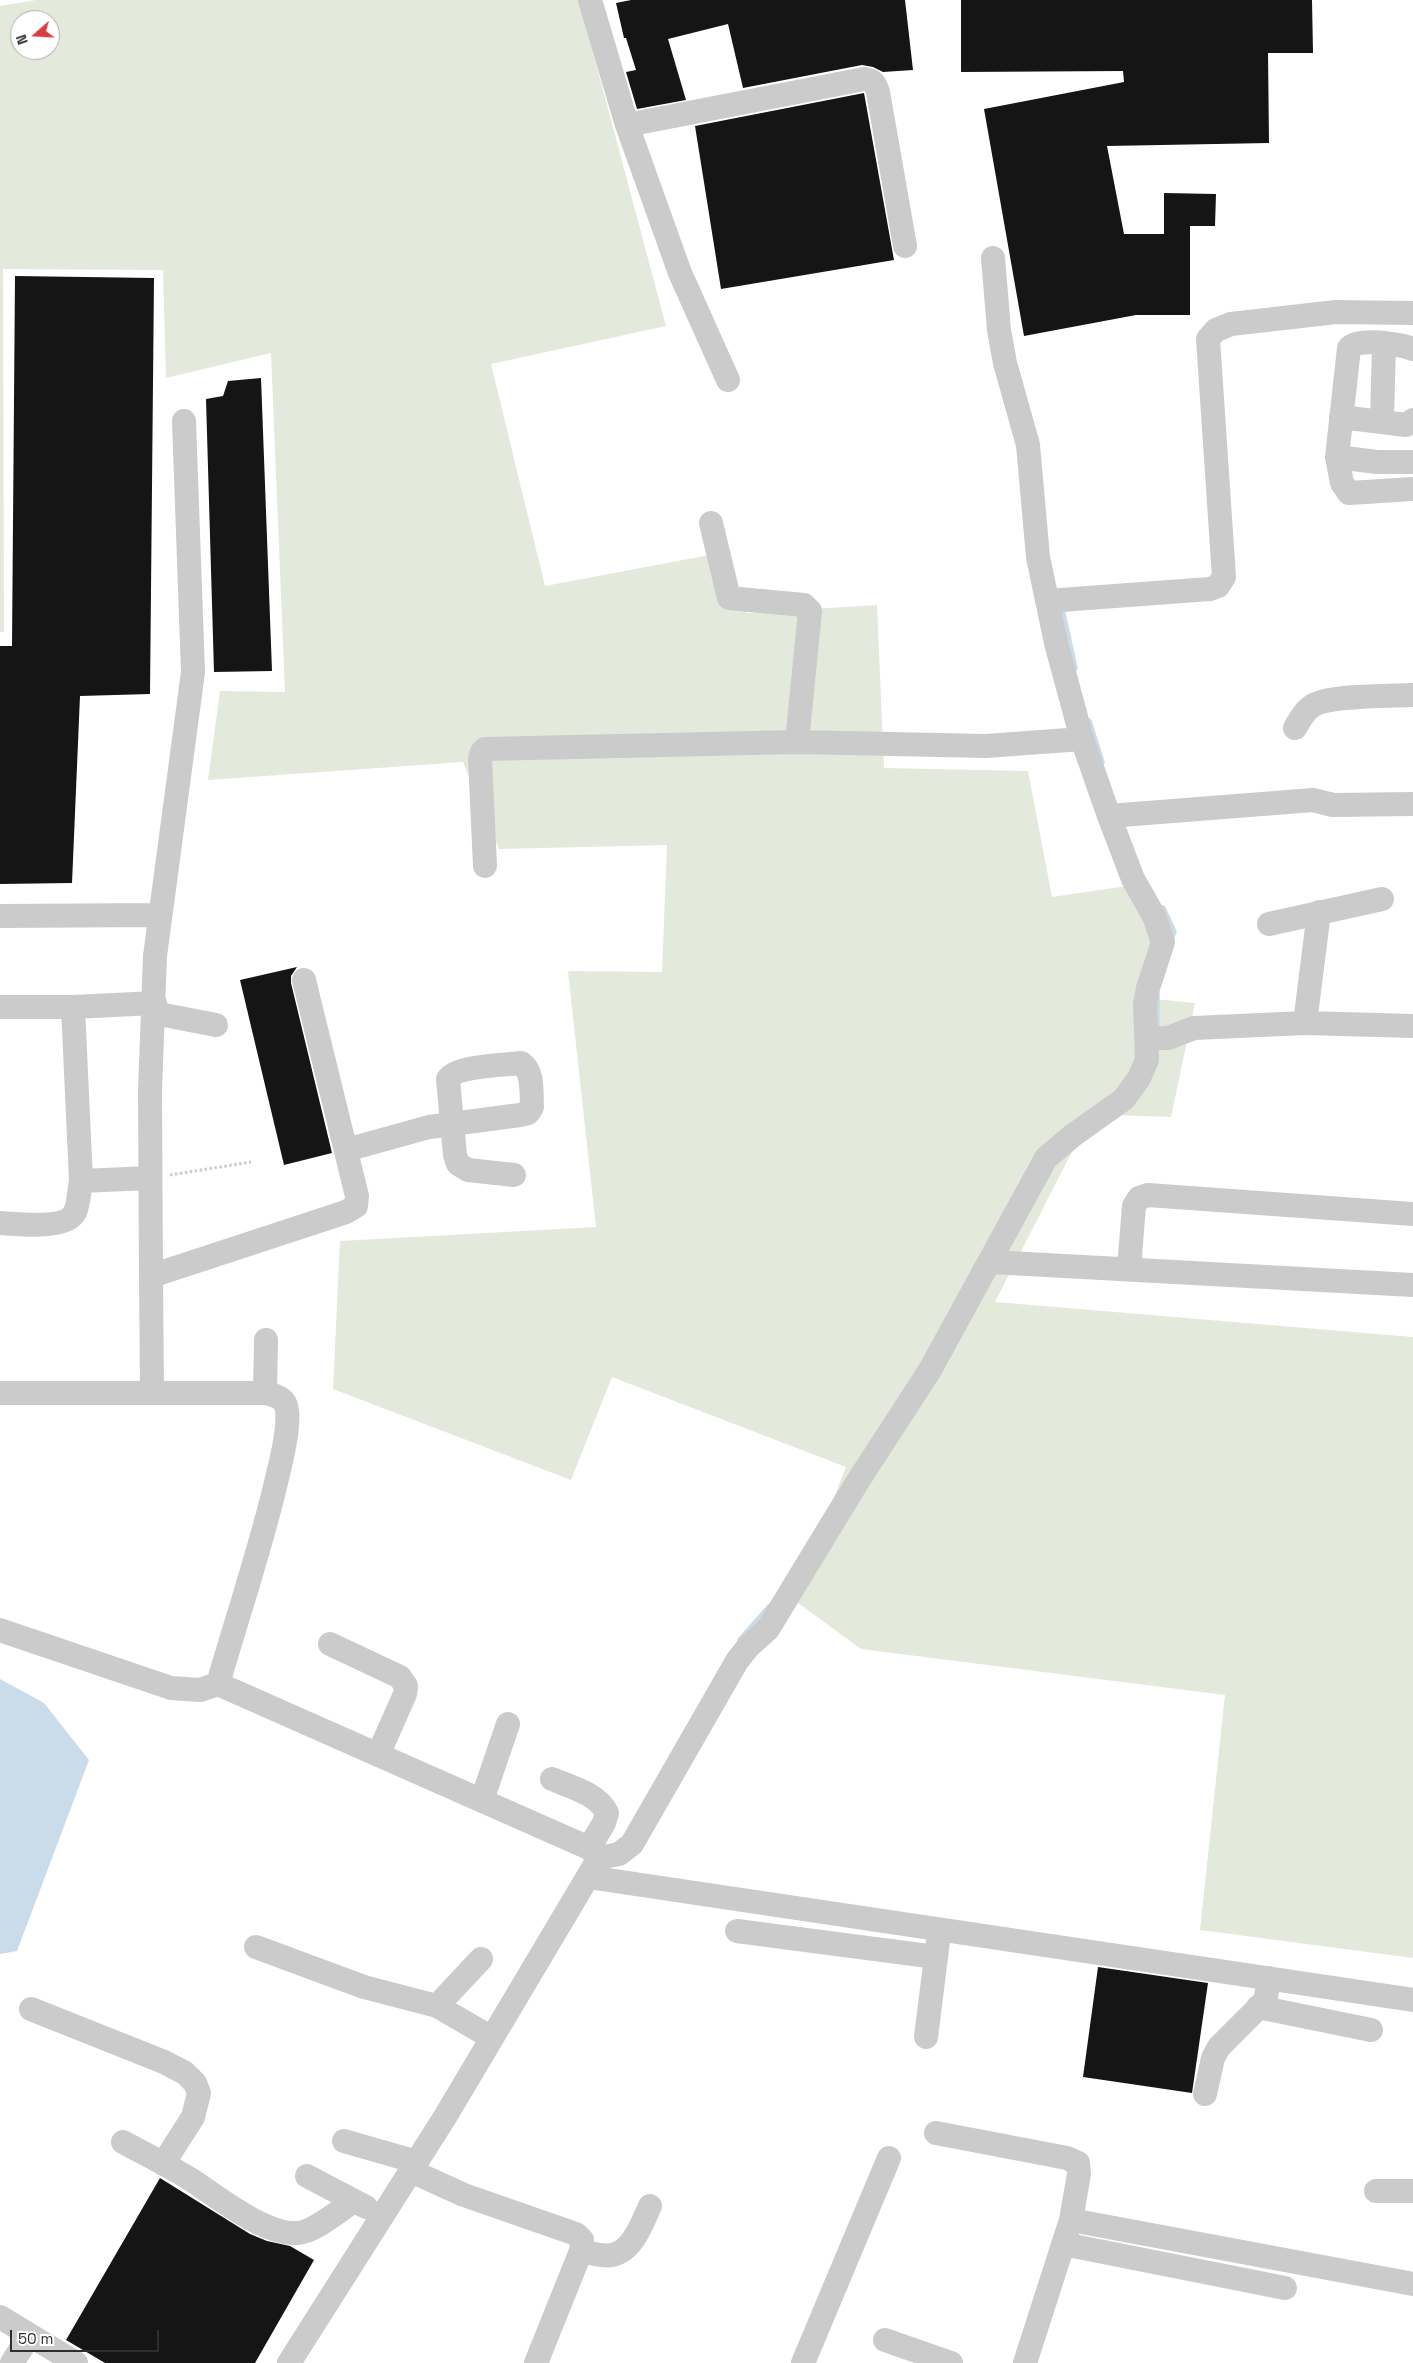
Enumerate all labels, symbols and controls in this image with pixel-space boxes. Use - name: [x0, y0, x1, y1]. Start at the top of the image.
- north arrow: [10, 10, 60, 60]
- text: N: [12, 32, 32, 47]
- scale bar: [12, 2320, 161, 2352]
- text: 50 m: [18, 2329, 53, 2348]

